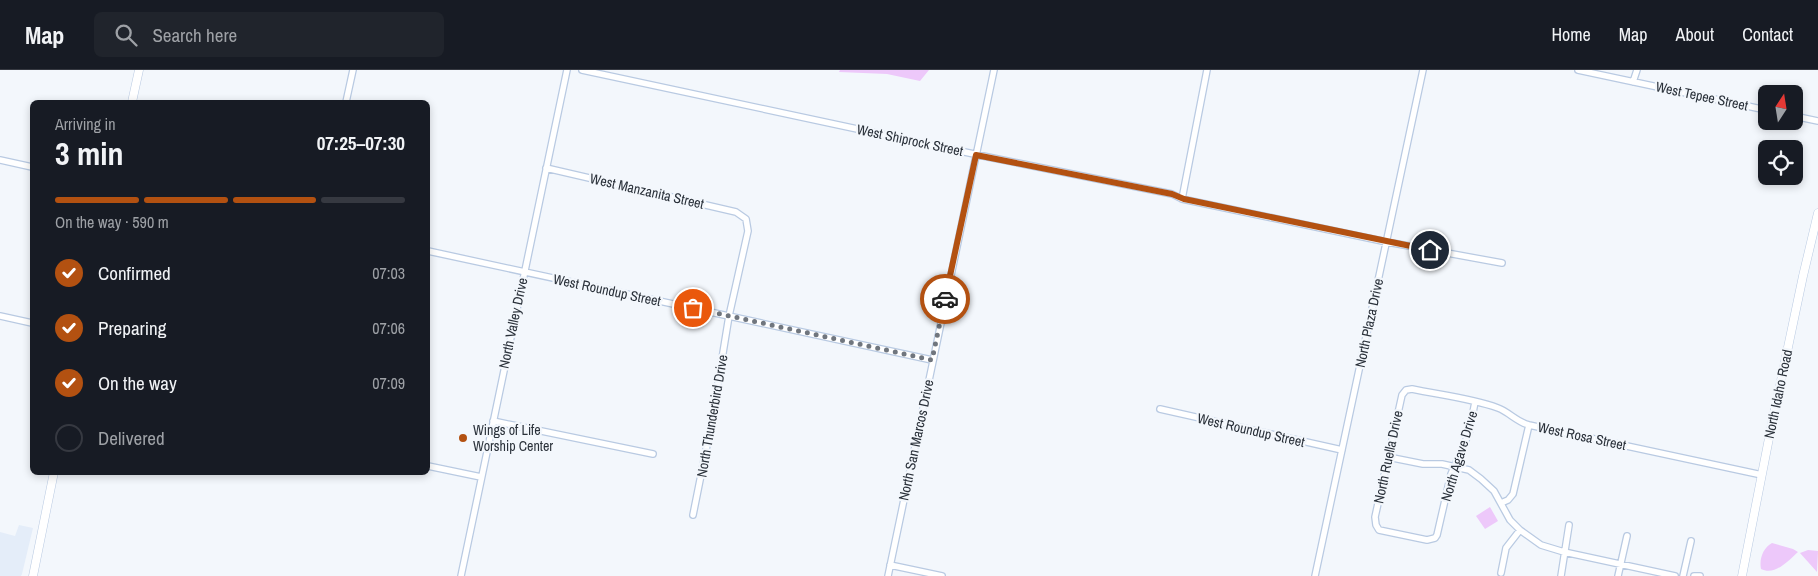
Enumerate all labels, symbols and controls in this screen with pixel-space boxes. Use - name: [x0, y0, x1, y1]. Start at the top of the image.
- search box: [94, 12, 444, 57]
- text: Map: [25, 19, 64, 51]
- icon: search: [112, 21, 140, 49]
- text: Search here: [152, 22, 237, 48]
- text: Home: [1551, 22, 1591, 47]
- text: Map: [1619, 22, 1648, 47]
- text: About: [1676, 22, 1714, 47]
- text: Contact: [1742, 22, 1793, 47]
- street label: West Tepee Street: [1654, 77, 1750, 115]
- north arrow: [1758, 85, 1802, 130]
- map controls: [1758, 85, 1803, 185]
- text: Arriving in: [55, 113, 116, 135]
- street label: West Shiprock Street: [855, 120, 965, 160]
- text: 07:25–07:30: [317, 130, 405, 156]
- text: 3 min: [55, 132, 124, 175]
- button: locate: [1758, 140, 1803, 185]
- street label: West Manzanita Street: [588, 169, 706, 213]
- text: On the way · 590 m: [55, 211, 169, 233]
- pin: [1409, 229, 1451, 271]
- icon: home: [1416, 236, 1444, 264]
- icon: check: [55, 259, 83, 287]
- text: Confirmed: [98, 260, 171, 286]
- text: 07:03: [372, 262, 405, 284]
- street label: West Roundup Street: [552, 270, 662, 310]
- courier: [920, 274, 970, 324]
- street label: North Valley Drive: [495, 276, 531, 370]
- street label: North Plaza Drive: [1351, 277, 1387, 369]
- icon: car: [931, 285, 959, 313]
- pin: [672, 287, 714, 329]
- icon: bag: [679, 294, 707, 322]
- icon: check: [55, 314, 83, 342]
- text: Preparing: [98, 315, 166, 341]
- text: 07:06: [372, 317, 405, 339]
- street label: North Idaho Road: [1760, 348, 1796, 440]
- street label: North Thunderbird Drive: [692, 353, 732, 479]
- icon: check: [55, 369, 83, 397]
- text: On the way: [98, 370, 177, 396]
- text: 07:09: [372, 372, 405, 394]
- street label: North San Marcos Drive: [894, 378, 938, 502]
- street label: West Roundup Street: [1196, 409, 1306, 451]
- street label: North Ruella Drive: [1369, 409, 1407, 505]
- street label: North Agave Drive: [1437, 409, 1481, 503]
- street label: West Rosa Street: [1536, 418, 1628, 454]
- place label: Wings of Life Worship Center: [473, 421, 553, 455]
- text: Delivered: [98, 425, 165, 451]
- marker: Wings of Life Worship Center: [457, 432, 469, 444]

